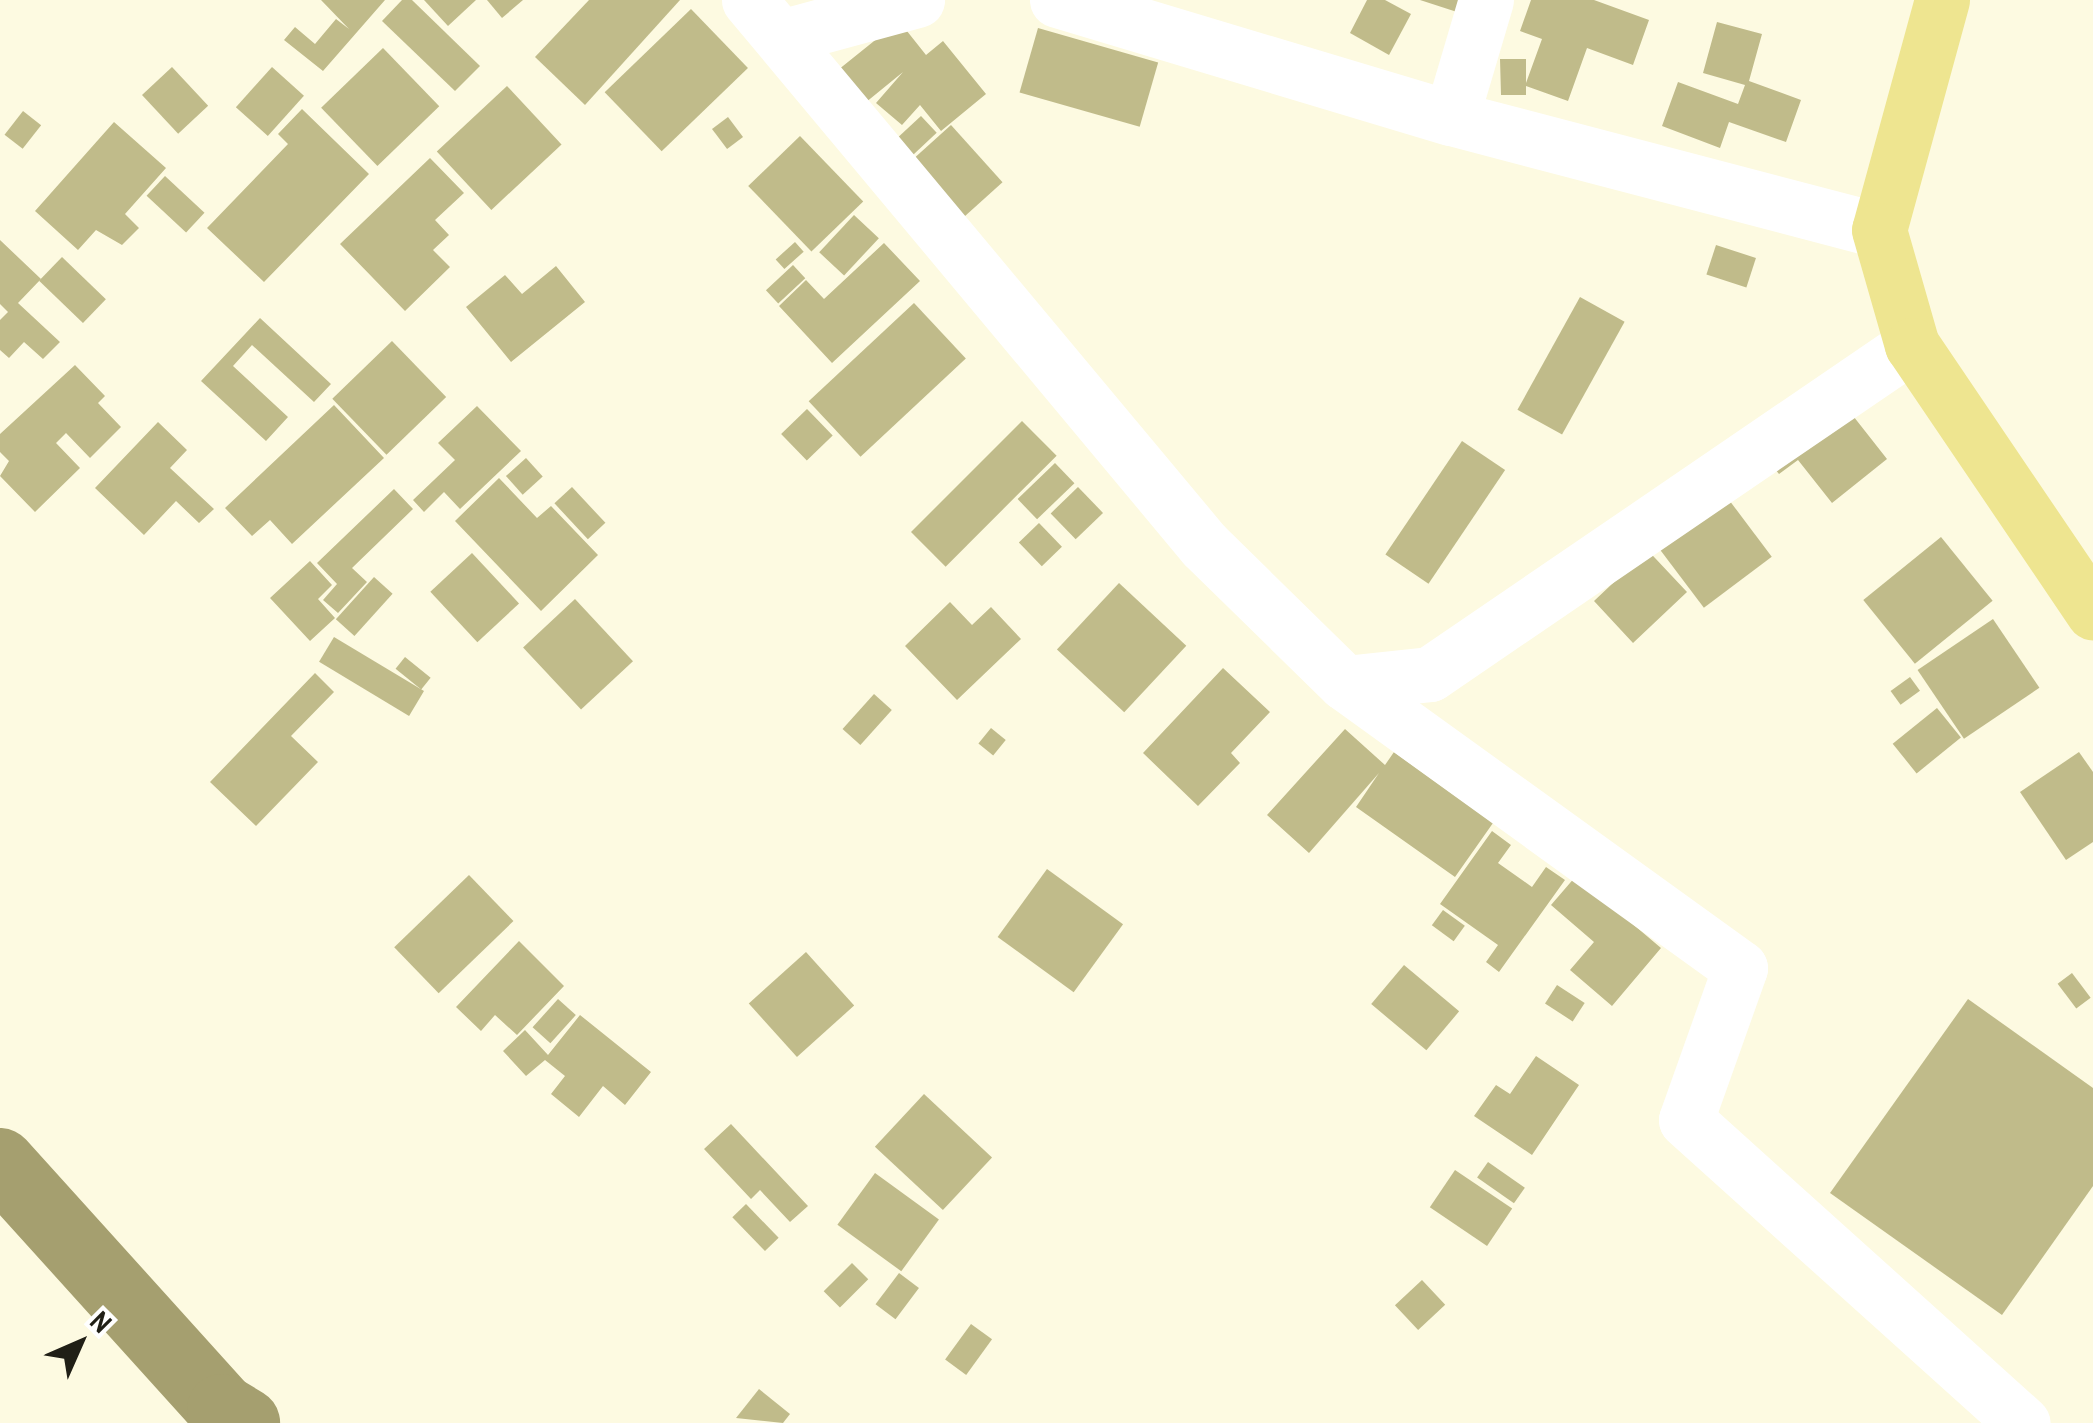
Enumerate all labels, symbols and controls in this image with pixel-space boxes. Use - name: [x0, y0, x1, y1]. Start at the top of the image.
- north arrow: [30, 1293, 130, 1393]
- text: N: [82, 1302, 121, 1341]

